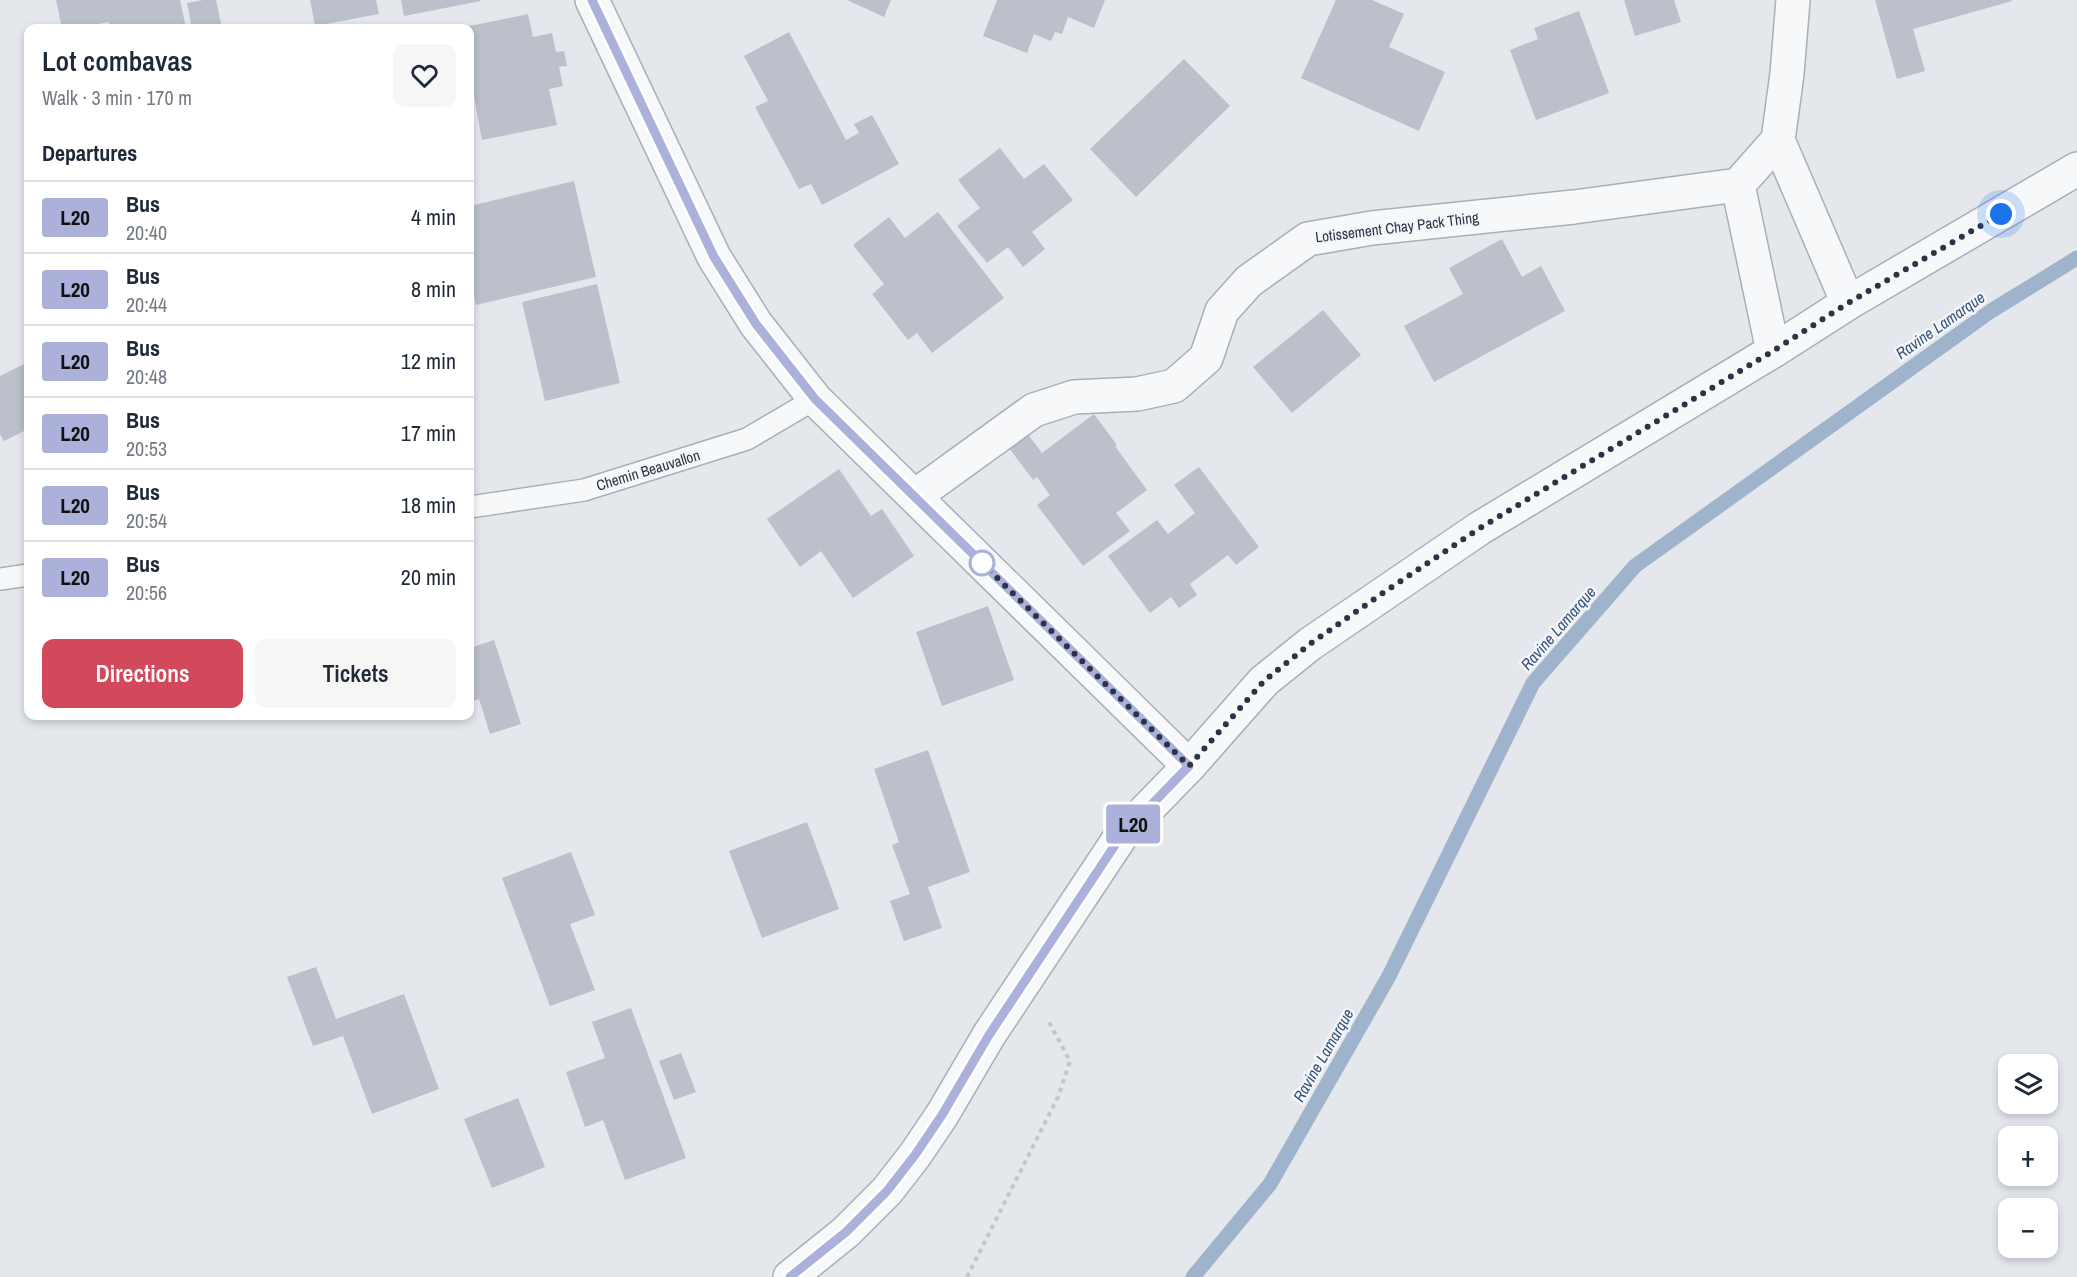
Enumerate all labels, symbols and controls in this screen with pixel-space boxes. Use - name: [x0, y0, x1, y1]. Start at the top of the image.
- text: Lot combavas: [42, 42, 193, 80]
- button: heart: [393, 44, 456, 107]
- text: Walk · 3 min · 170 m: [42, 84, 192, 111]
- text: Departures: [42, 138, 137, 168]
- text: Bus: [126, 189, 160, 219]
- your location: [1986, 199, 2016, 229]
- text: 4 min: [411, 202, 456, 232]
- text: L20: [60, 203, 90, 232]
- street label: Lotissement Chay Pack Thing: [1314, 207, 1480, 247]
- text: 20:40: [126, 219, 167, 246]
- text: Bus: [126, 261, 160, 291]
- text: 8 min: [411, 274, 456, 304]
- text: L20: [60, 275, 90, 304]
- water label: Ravine Lamarque: [1891, 286, 1989, 364]
- text: 20:44: [126, 291, 167, 318]
- text: Bus: [126, 333, 160, 363]
- text: 12 min: [401, 346, 456, 376]
- text: L20: [60, 347, 90, 376]
- text: 20:48: [126, 363, 167, 390]
- text: Bus: [126, 405, 160, 435]
- text: 17 min: [401, 418, 456, 448]
- text: L20: [60, 419, 90, 448]
- text: 20:53: [126, 435, 167, 462]
- street label: Chemin Beauvallon: [594, 444, 702, 496]
- text: Bus: [126, 477, 160, 507]
- text: 18 min: [401, 490, 456, 520]
- text: L20: [60, 491, 90, 520]
- text: 20:54: [126, 507, 167, 534]
- text: Bus: [126, 549, 160, 579]
- unlabelled marker: [969, 550, 995, 576]
- text: 20 min: [401, 562, 456, 592]
- text: L20: [60, 563, 90, 592]
- text: 20:56: [126, 579, 167, 606]
- water label: Ravine Lamarque: [1515, 581, 1601, 675]
- button: Directions: [42, 639, 243, 708]
- button: Tickets: [255, 639, 456, 708]
- line badge: L20: [1098, 804, 1168, 844]
- text: L20: [1118, 810, 1148, 839]
- water label: Ravine Lamarque: [1287, 1004, 1359, 1106]
- map controls: [1998, 1054, 2058, 1258]
- button: layers: [1998, 1054, 2058, 1114]
- button: +: [1998, 1126, 2058, 1186]
- button: −: [1998, 1198, 2058, 1258]

